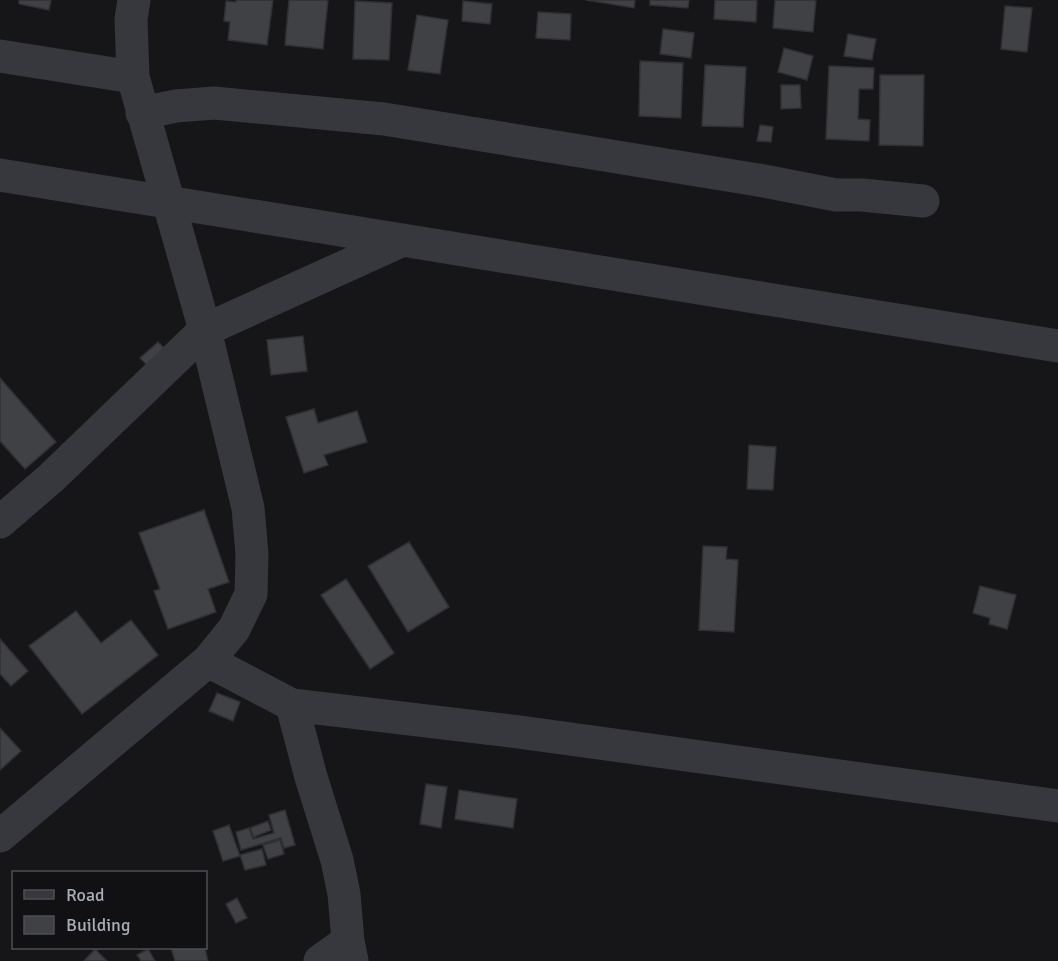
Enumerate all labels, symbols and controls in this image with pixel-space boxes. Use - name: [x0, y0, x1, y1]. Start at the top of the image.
- legend: [12, 871, 207, 949]
- text: Road: [66, 884, 105, 906]
- text: Building: [66, 914, 130, 936]

